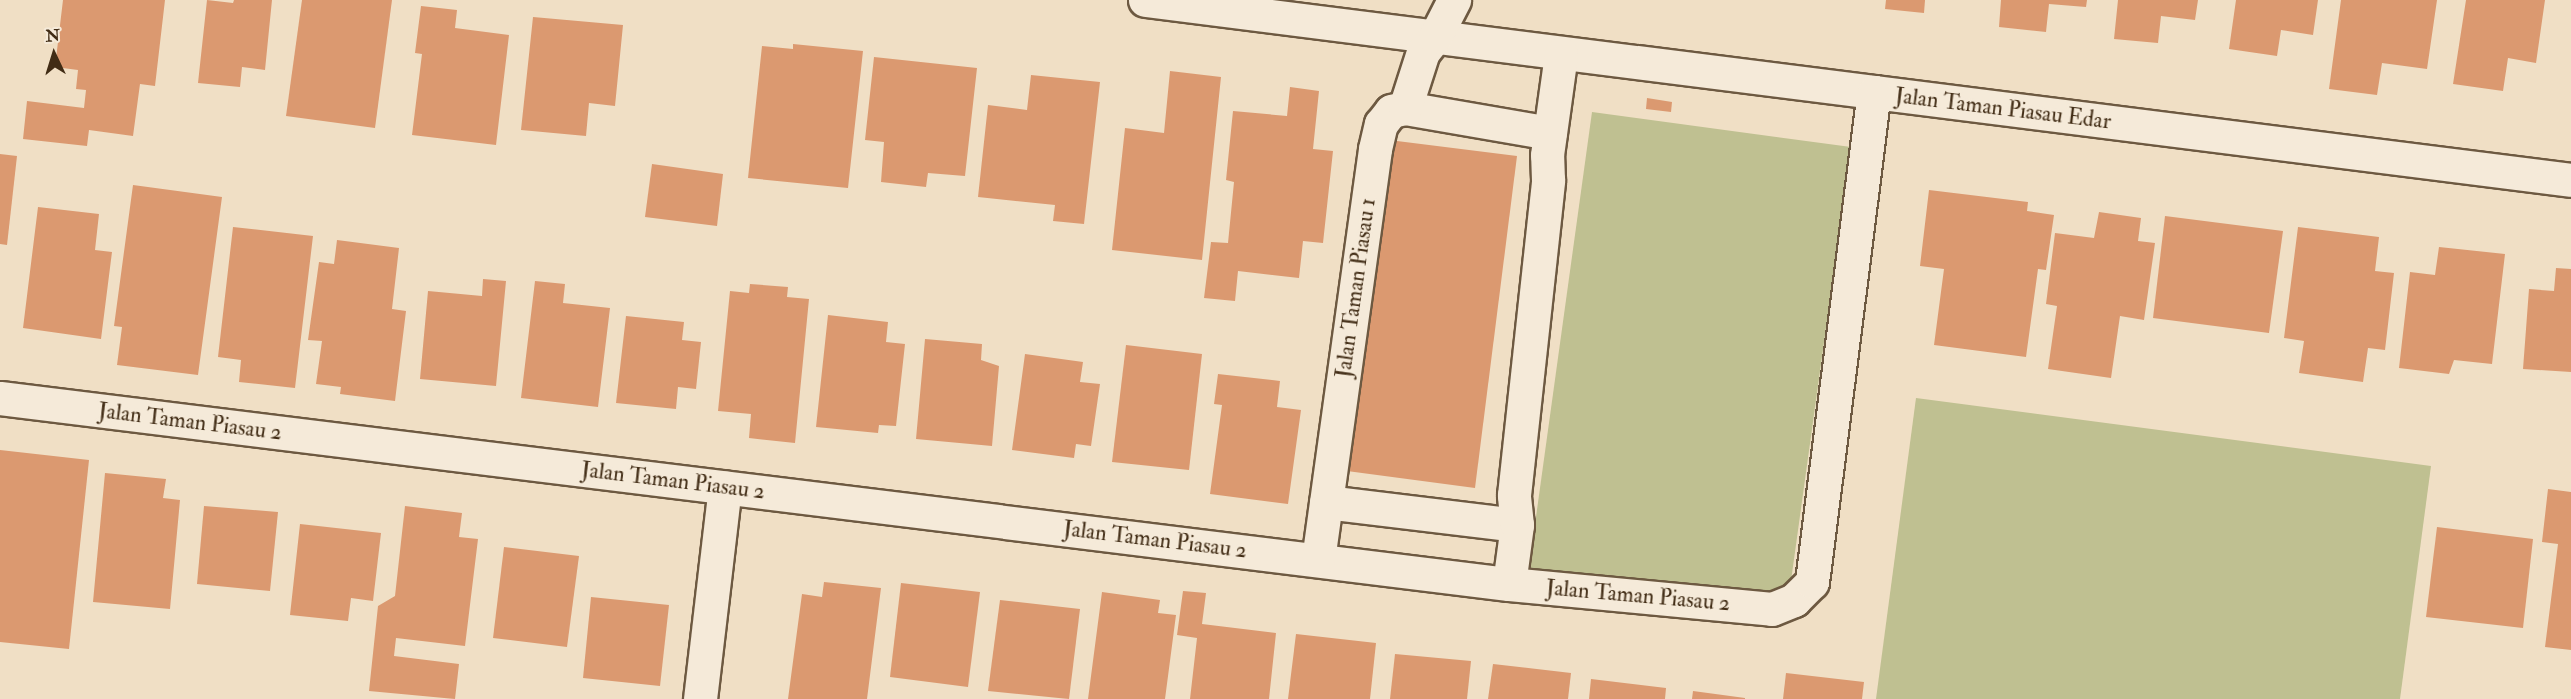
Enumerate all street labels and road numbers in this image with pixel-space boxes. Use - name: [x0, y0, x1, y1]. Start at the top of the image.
- street label: Jalan Taman Piasau Edar: [1894, 83, 2112, 135]
- street label: Jalan Taman Piasau 1: [1330, 196, 1382, 380]
- street label: Jalan Taman Piasau 2: [97, 398, 283, 446]
- street label: Jalan Taman Piasau 2: [580, 457, 766, 505]
- street label: Jalan Taman Piasau 2: [1062, 516, 1248, 564]
- street label: Jalan Taman Piasau 2: [1545, 575, 1731, 617]

